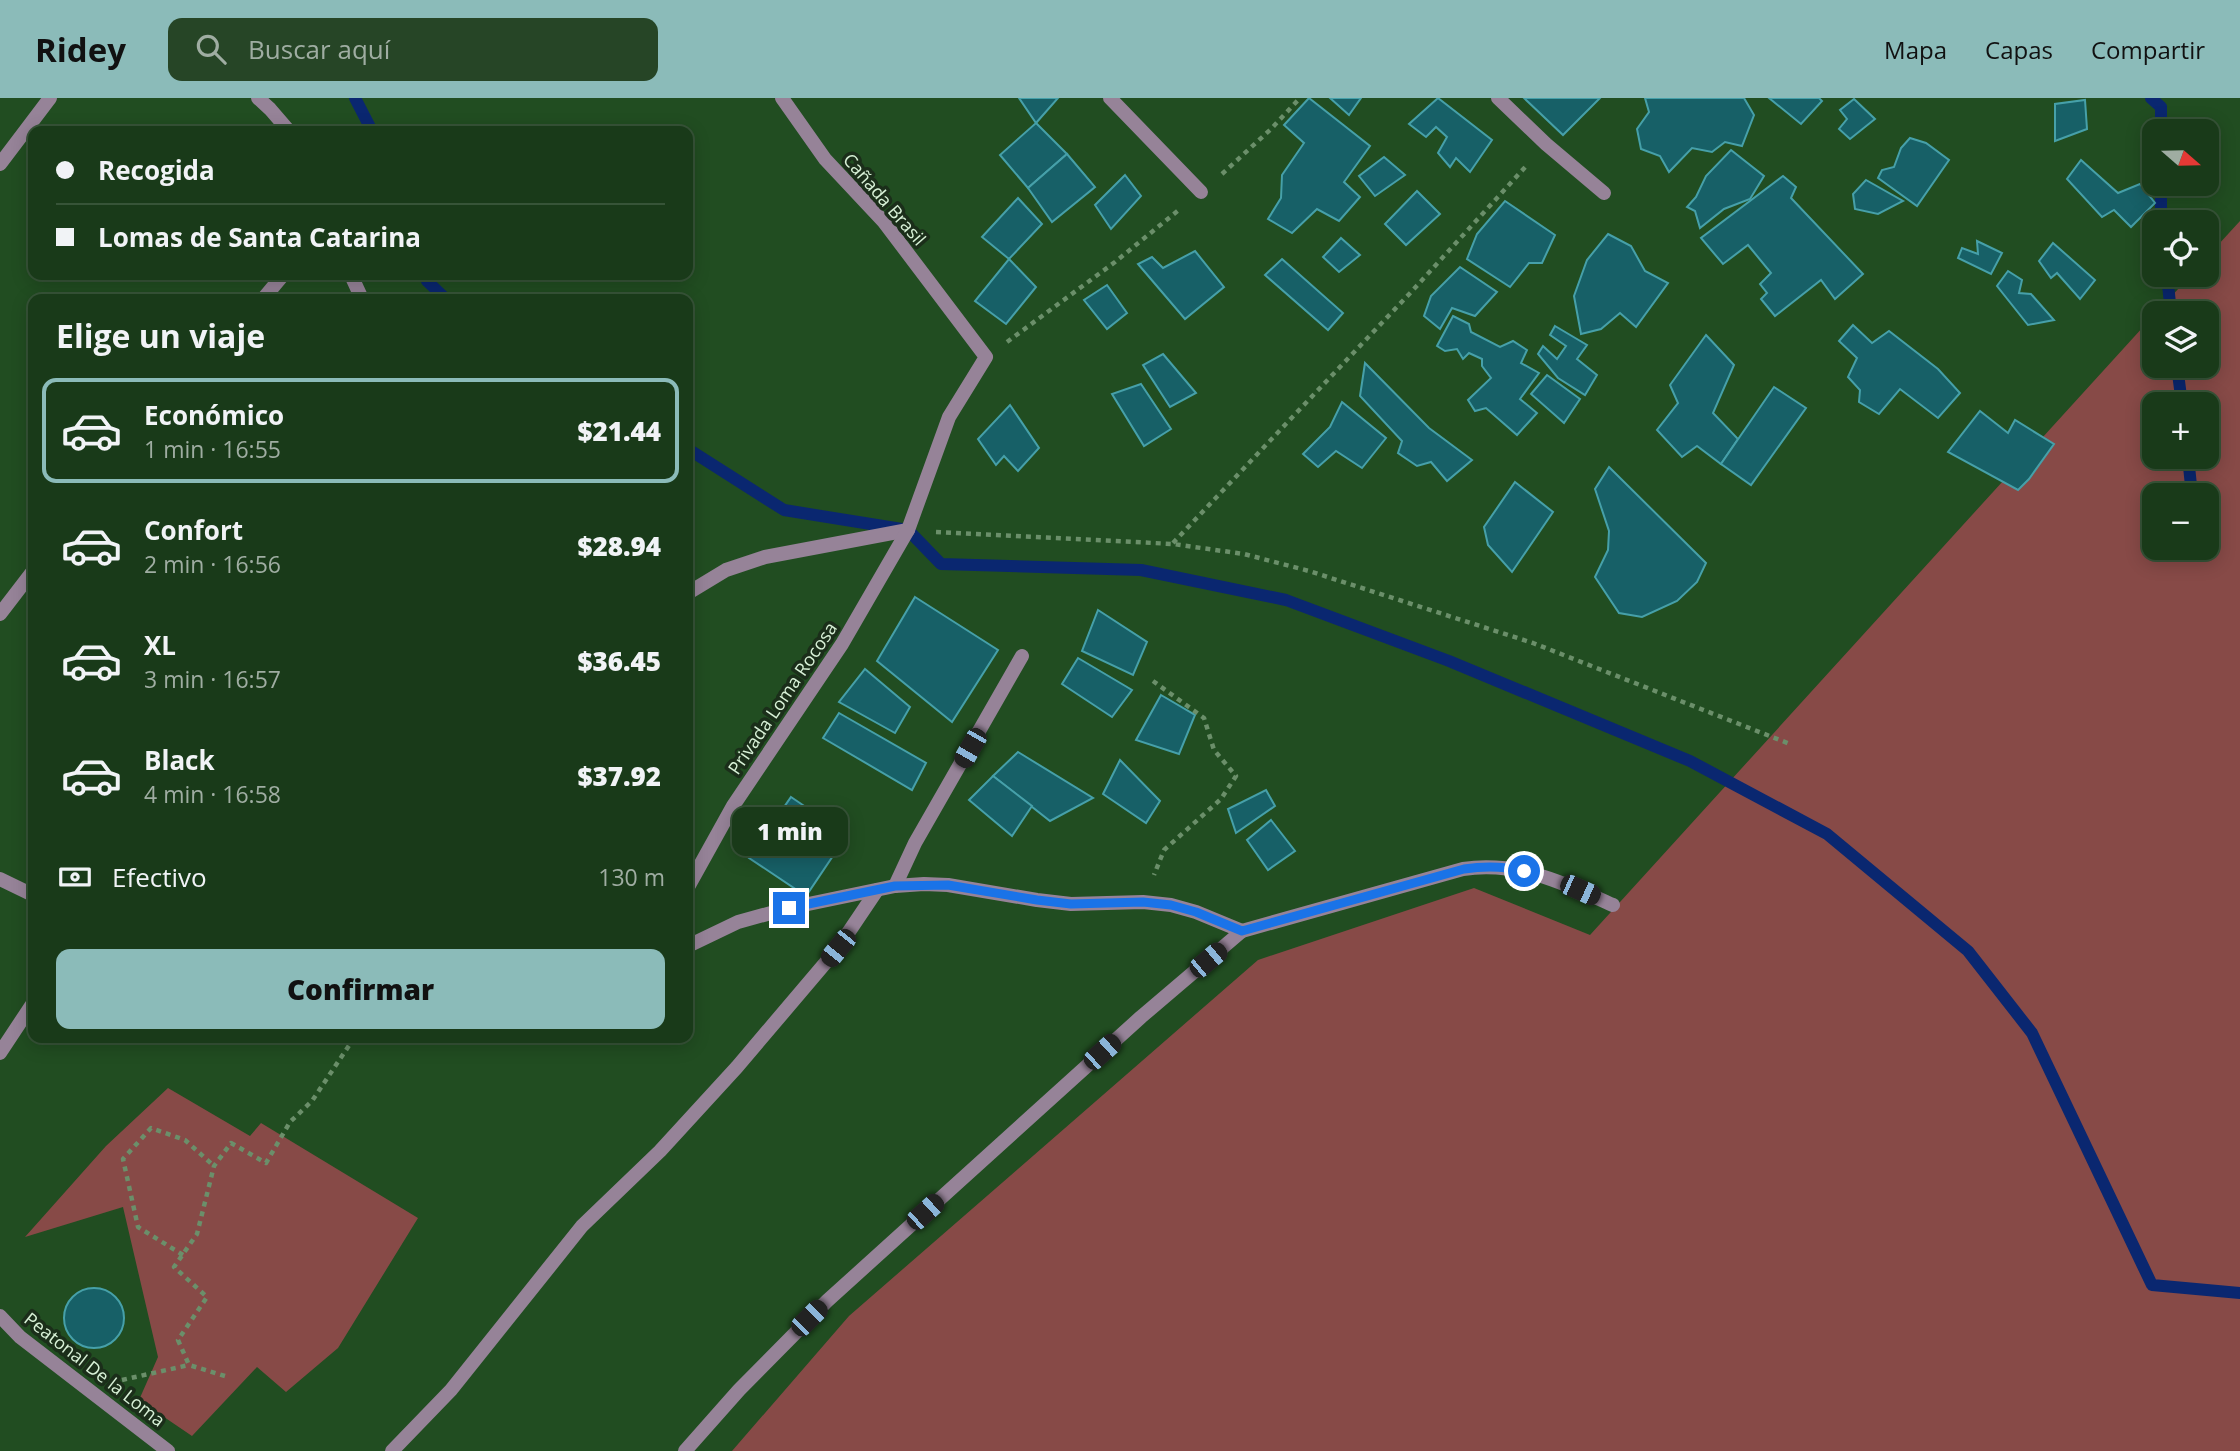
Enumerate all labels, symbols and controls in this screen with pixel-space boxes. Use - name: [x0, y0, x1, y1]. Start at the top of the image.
- search box: [168, 18, 658, 81]
- text: Ridey: [35, 27, 126, 72]
- icon: search: [192, 30, 230, 68]
- text: Buscar aquí: [248, 31, 390, 67]
- text: Mapa: [1884, 33, 1947, 66]
- text: Capas: [1985, 33, 2053, 66]
- text: Compartir: [2091, 33, 2205, 66]
- north arrow: [2142, 119, 2219, 196]
- map controls: [2142, 119, 2219, 560]
- street label: Cañada Brasil: [838, 148, 932, 250]
- text: Recogida: [98, 152, 215, 188]
- button: locate: [2142, 210, 2219, 287]
- text: Lomas de Santa Catarina: [98, 219, 421, 255]
- button: layers: [2142, 301, 2219, 378]
- text: Elige un viaje: [56, 314, 265, 357]
- button: +: [2142, 392, 2219, 469]
- text: Económico: [144, 397, 284, 433]
- icon: car: [60, 399, 123, 462]
- text: $21.44: [578, 413, 661, 449]
- text: 1 min · 16:55: [144, 433, 281, 465]
- button: −: [2142, 483, 2219, 560]
- text: Confort: [144, 512, 243, 548]
- icon: car: [60, 514, 123, 577]
- text: $28.94: [578, 528, 661, 564]
- text: 2 min · 16:56: [144, 548, 281, 580]
- street label: Privada Loma Rocosa: [722, 617, 842, 779]
- text: XL: [144, 627, 176, 663]
- icon: car: [60, 629, 123, 692]
- text: $36.45: [578, 643, 661, 679]
- text: 3 min · 16:57: [144, 663, 281, 695]
- car: [951, 725, 990, 771]
- text: Black: [144, 742, 215, 778]
- icon: car: [60, 744, 123, 807]
- text: $37.92: [578, 758, 661, 794]
- text: 4 min · 16:58: [144, 778, 281, 810]
- callout: 1 min: [731, 806, 847, 856]
- text: 1 min: [757, 815, 823, 847]
- route start: [1508, 855, 1540, 887]
- icon: cash: [56, 858, 94, 896]
- text: Efectivo: [112, 859, 207, 895]
- text: 130 m: [598, 861, 665, 893]
- car: [1557, 872, 1604, 908]
- route end: [773, 892, 805, 924]
- car: [817, 925, 860, 971]
- car: [1186, 938, 1231, 982]
- button: Confirmar: [56, 949, 665, 1029]
- car: [1080, 1030, 1125, 1074]
- car: [903, 1190, 948, 1234]
- car: [787, 1296, 832, 1340]
- street label: Peatonal De la Loma: [20, 1306, 170, 1432]

